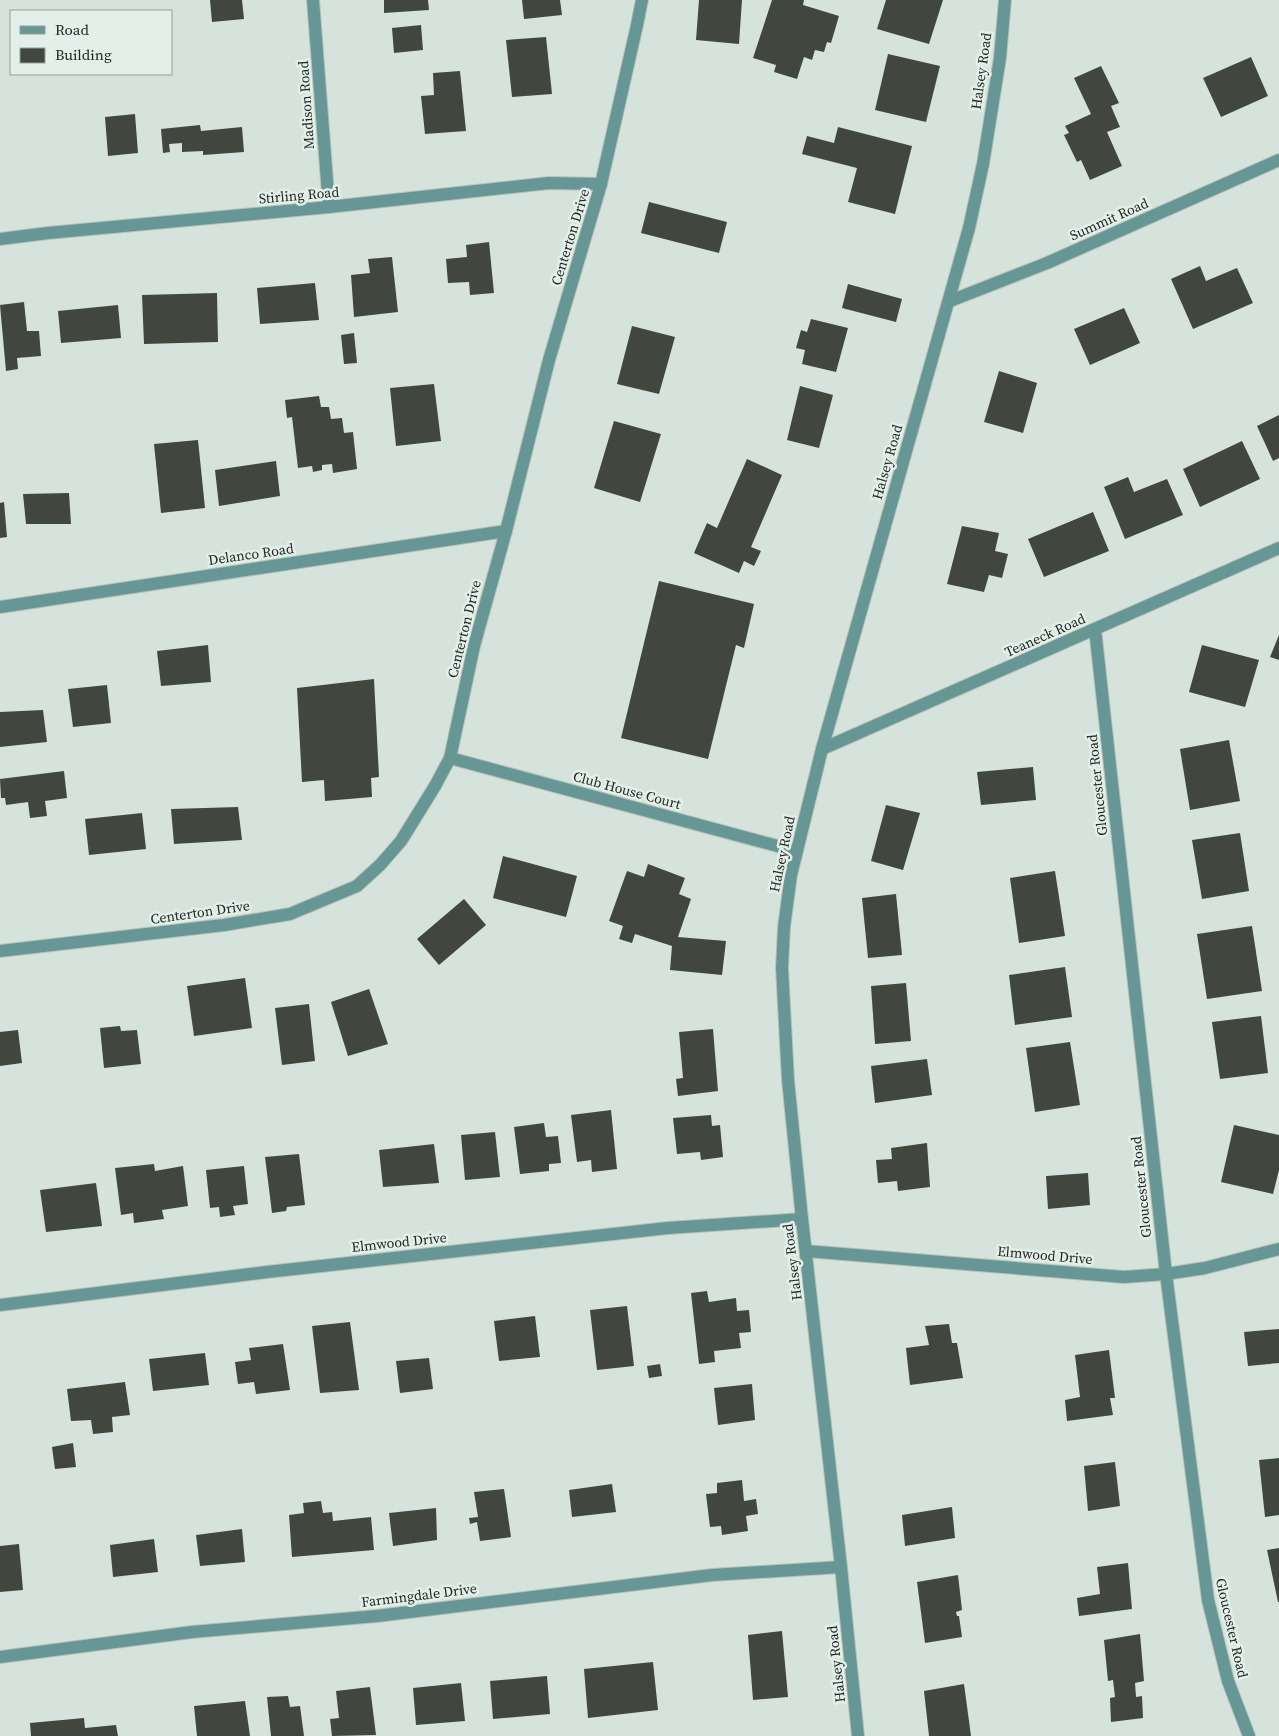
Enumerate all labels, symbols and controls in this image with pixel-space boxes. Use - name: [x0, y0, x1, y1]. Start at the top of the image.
- legend: [10, 10, 172, 75]
- text: Road: [55, 19, 89, 40]
- street label: Halsey Road: [966, 31, 996, 111]
- text: Building: [55, 44, 112, 65]
- street label: Madison Road: [293, 60, 319, 150]
- street label: Stirling Road: [258, 182, 340, 208]
- street label: Centerton Drive: [546, 186, 594, 288]
- street label: Summit Road: [1066, 193, 1152, 245]
- street label: Halsey Road: [867, 422, 907, 502]
- street label: Delanco Road: [207, 538, 295, 570]
- street label: Centerton Drive: [442, 578, 486, 680]
- street label: Teaneck Road: [1001, 608, 1089, 662]
- street label: Gloucester Road: [1082, 733, 1112, 837]
- street label: Club House Court: [571, 766, 683, 814]
- street label: Halsey Road: [764, 814, 800, 894]
- street label: Centerton Drive: [149, 895, 251, 929]
- street label: Gloucester Road: [1126, 1135, 1156, 1239]
- street label: Halsey Road: [777, 1222, 807, 1302]
- street label: Elmwood Drive: [350, 1227, 448, 1257]
- street label: Elmwood Drive: [997, 1241, 1093, 1269]
- street label: Gloucester Road: [1211, 1576, 1253, 1680]
- street label: Farmingdale Drive: [360, 1578, 478, 1612]
- street label: Halsey Road: [822, 1624, 850, 1703]

